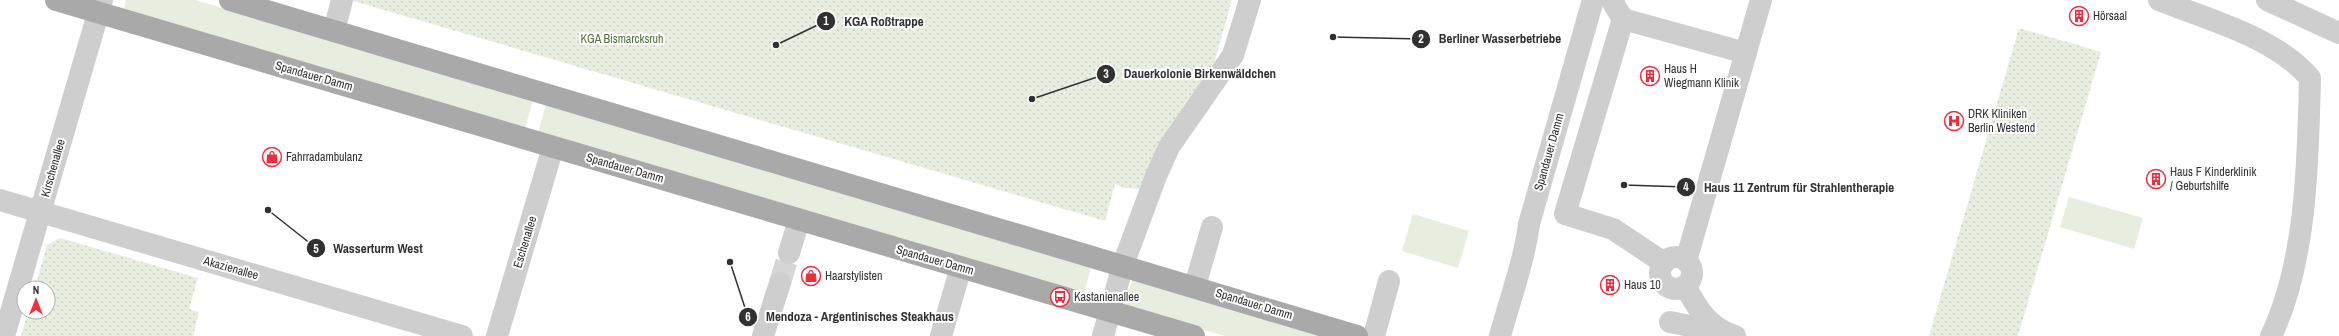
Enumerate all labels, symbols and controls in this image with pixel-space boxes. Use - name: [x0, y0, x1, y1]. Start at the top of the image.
- building icon: Hörsaal: [2068, 5, 2090, 27]
- callout: KGA Roßtrappe: [816, 8, 932, 33]
- place label: Hörsaal: [2093, 8, 2127, 24]
- text: 1: [823, 13, 829, 29]
- text: KGA Roßtrappe: [844, 13, 924, 30]
- callout: Berliner Wasserbetriebe: [1411, 26, 1569, 51]
- text: Berliner Wasserbetriebe: [1439, 30, 1561, 47]
- park label: KGA Bismarcksruh: [580, 31, 664, 47]
- text: 2: [1418, 31, 1424, 47]
- street label: Spandauer Damm: [273, 57, 355, 95]
- callout: Dauerkolonie Birkenwäldchen: [1096, 61, 1284, 86]
- place label: Haus H Wiegmann Klinik: [1664, 61, 1739, 91]
- text: Dauerkolonie Birkenwäldchen: [1124, 65, 1276, 82]
- building icon: Haus H Wiegmann Klinik: [1639, 65, 1661, 87]
- text: 3: [1103, 66, 1109, 82]
- place label: DRK Kliniken Berlin Westend: [1968, 106, 2035, 136]
- hospital icon: DRK Kliniken Berlin Westend: [1943, 110, 1965, 132]
- street label: Spandauer Damm: [1530, 111, 1568, 193]
- street label: Kirschenallee: [37, 137, 69, 199]
- shop icon: Fahrradambulanz: [261, 146, 283, 168]
- place label: Fahrradambulanz: [286, 149, 363, 165]
- street label: Spandauer Damm: [584, 149, 666, 187]
- place label: Haus F Kinderklinik / Geburtshilfe: [2170, 164, 2256, 194]
- building icon: Haus F Kinderklinik / Geburtshilfe: [2145, 168, 2167, 190]
- callout: Haus 11 Zentrum für Strahlentherapie: [1676, 174, 1902, 199]
- text: 4: [1683, 179, 1689, 195]
- text: Haus 11 Zentrum für Strahlentherapie: [1704, 179, 1894, 196]
- street label: Eschenallee: [510, 214, 540, 270]
- callout: Wasserturm West: [306, 236, 431, 261]
- text: Wasserturm West: [333, 240, 423, 257]
- text: 5: [313, 241, 319, 257]
- street label: Spandauer Damm: [894, 241, 976, 279]
- street label: Akazienallee: [201, 252, 260, 283]
- shop icon: Haarstylisten: [800, 265, 822, 287]
- place label: Haarstylisten: [825, 268, 882, 284]
- building icon: Haus 10: [1599, 274, 1621, 296]
- place label: Haus 10: [1624, 277, 1661, 293]
- north arrow: [16, 280, 56, 320]
- text: N: [33, 283, 39, 297]
- street label: Spandauer Damm: [1213, 285, 1295, 323]
- bus stop icon: Kastanienallee: [1049, 286, 1071, 308]
- place label: Kastanienallee: [1074, 289, 1139, 305]
- callout: Mendoza - Argentinisches Steakhaus: [738, 304, 962, 329]
- text: Mendoza - Argentinisches Steakhaus: [766, 308, 954, 325]
- text: 6: [745, 309, 751, 325]

